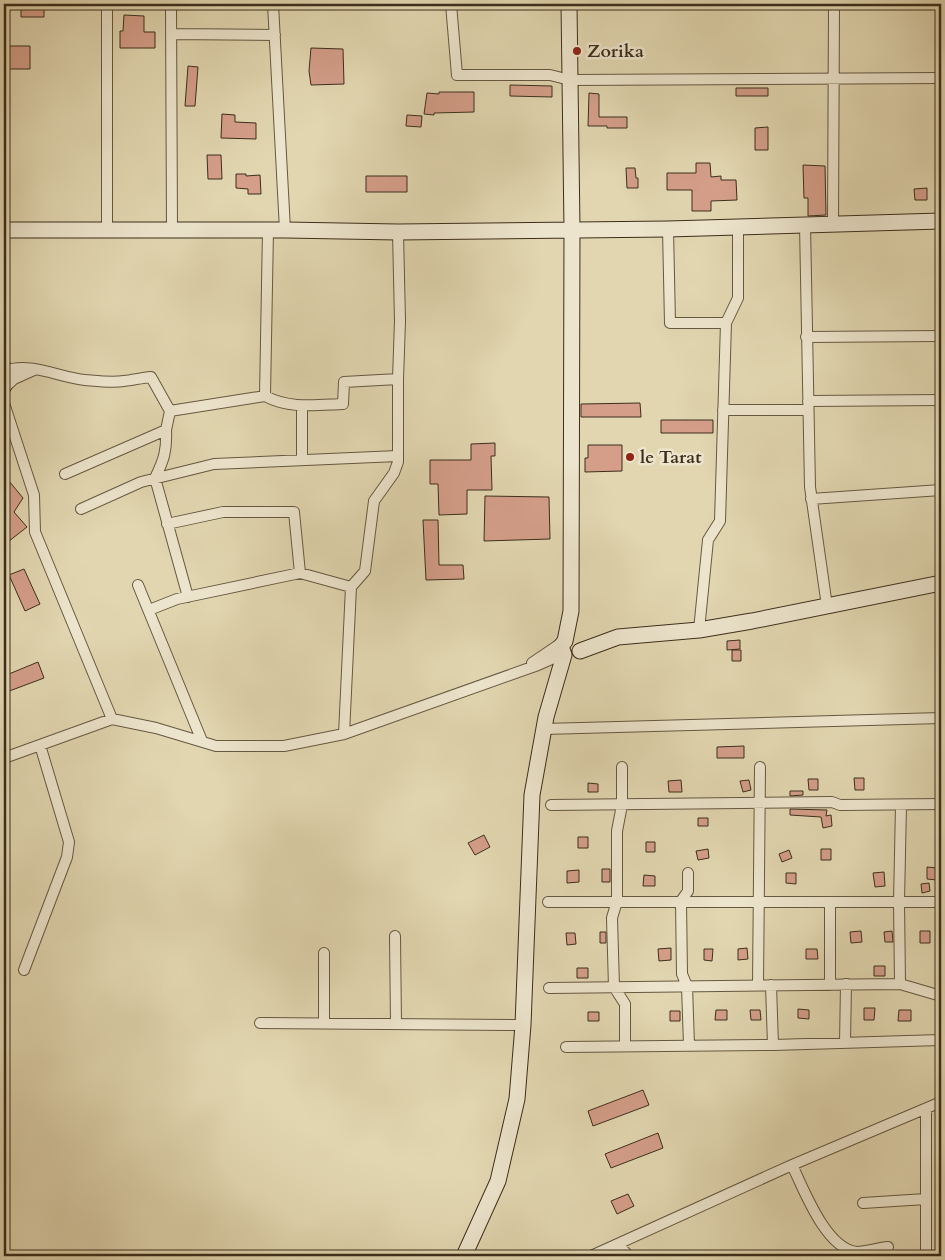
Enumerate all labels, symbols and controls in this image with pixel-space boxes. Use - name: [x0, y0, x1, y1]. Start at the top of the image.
- place label: Zorika: [587, 39, 644, 64]
- marker: Zorika: [571, 45, 583, 57]
- place label: le Tarat: [640, 445, 702, 470]
- marker: le Tarat: [624, 451, 636, 463]

